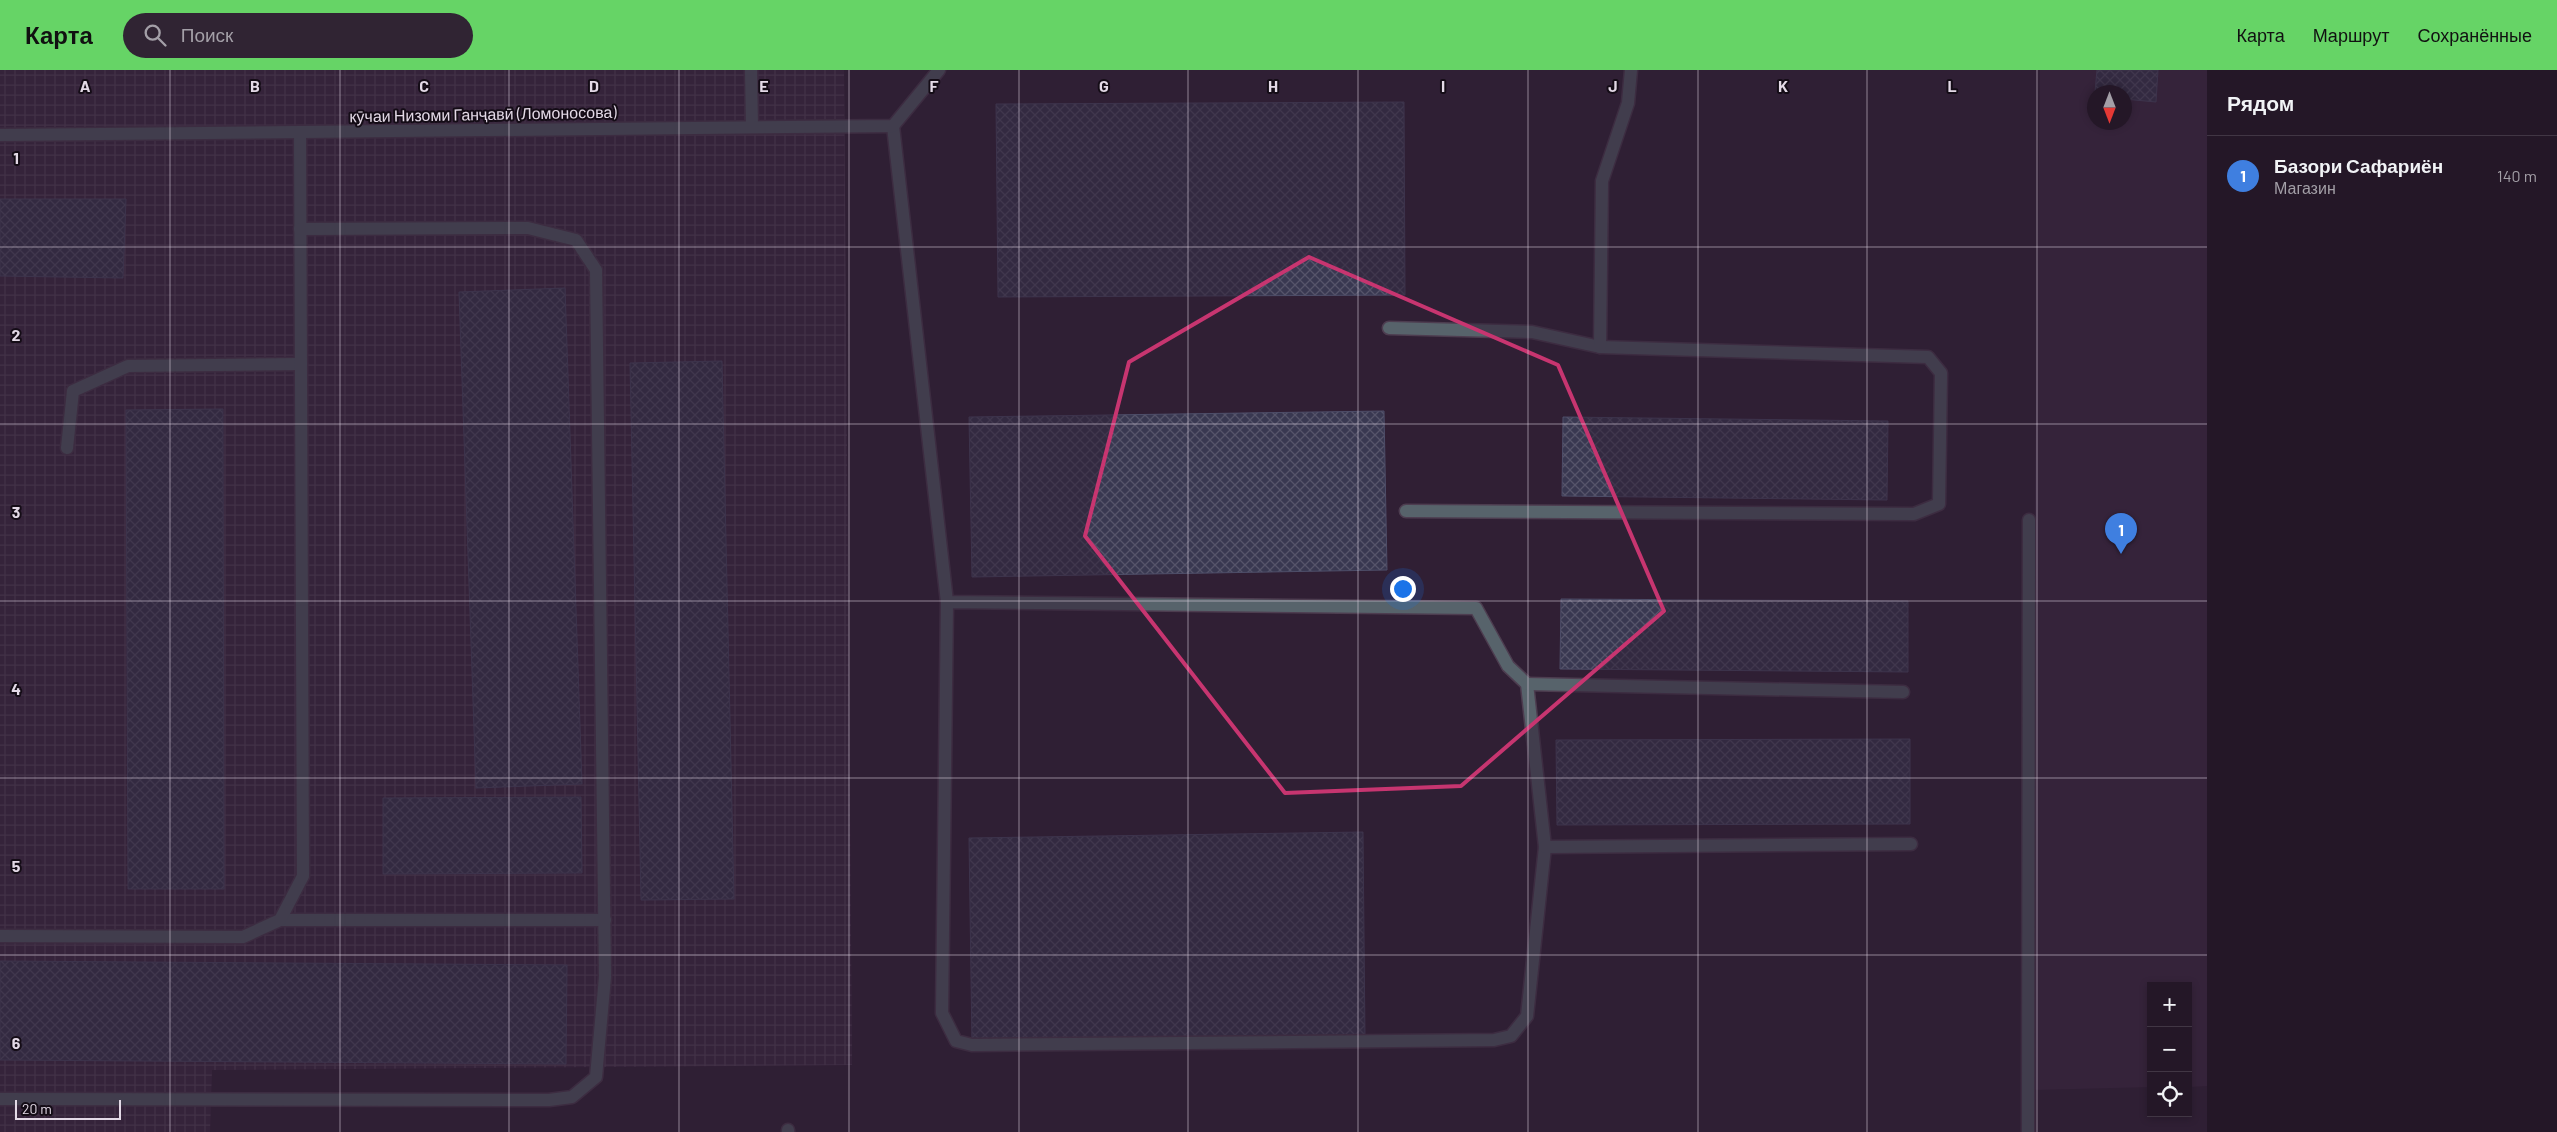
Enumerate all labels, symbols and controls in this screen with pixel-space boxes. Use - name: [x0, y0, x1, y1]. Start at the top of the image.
- search box: [123, 13, 473, 58]
- text: Карта: [25, 20, 93, 49]
- icon: search: [141, 21, 169, 49]
- text: Поиск: [181, 23, 233, 46]
- text: Карта: [2237, 24, 2285, 46]
- text: Маршрут: [2313, 24, 2389, 46]
- text: Сохранённые: [2417, 24, 2532, 46]
- text: A: [80, 76, 91, 95]
- text: B: [250, 76, 260, 95]
- text: C: [419, 76, 429, 95]
- text: D: [589, 76, 599, 95]
- text: E: [759, 76, 769, 95]
- text: F: [930, 76, 939, 95]
- text: G: [1099, 76, 1109, 95]
- text: H: [1268, 76, 1278, 95]
- text: I: [1441, 76, 1445, 95]
- text: J: [1608, 76, 1618, 95]
- text: K: [1778, 76, 1788, 95]
- text: L: [1947, 76, 1957, 95]
- north arrow: [2087, 85, 2132, 130]
- text: Рядом: [2227, 90, 2294, 115]
- street label: кӯчаи Низоми Ганҷавӣ (Ломоносова): [349, 102, 618, 125]
- text: 1: [13, 148, 19, 167]
- text: Базори Сафариён: [2274, 154, 2443, 177]
- text: 1: [2240, 166, 2246, 185]
- text: 140 m: [2497, 166, 2537, 185]
- text: Магазин: [2274, 178, 2336, 197]
- text: 2: [12, 325, 21, 344]
- text: 3: [12, 502, 20, 521]
- pin: 1: [2105, 513, 2137, 554]
- your location: [1390, 576, 1416, 602]
- text: 4: [11, 679, 21, 698]
- text: 5: [12, 856, 21, 875]
- map controls: [2147, 982, 2192, 1117]
- button: +: [2147, 982, 2192, 1027]
- button: −: [2147, 1027, 2192, 1072]
- text: 6: [12, 1033, 21, 1052]
- button: locate: [2147, 1072, 2192, 1117]
- scale bar: [15, 1097, 121, 1120]
- text: 20 m: [22, 1100, 52, 1117]

